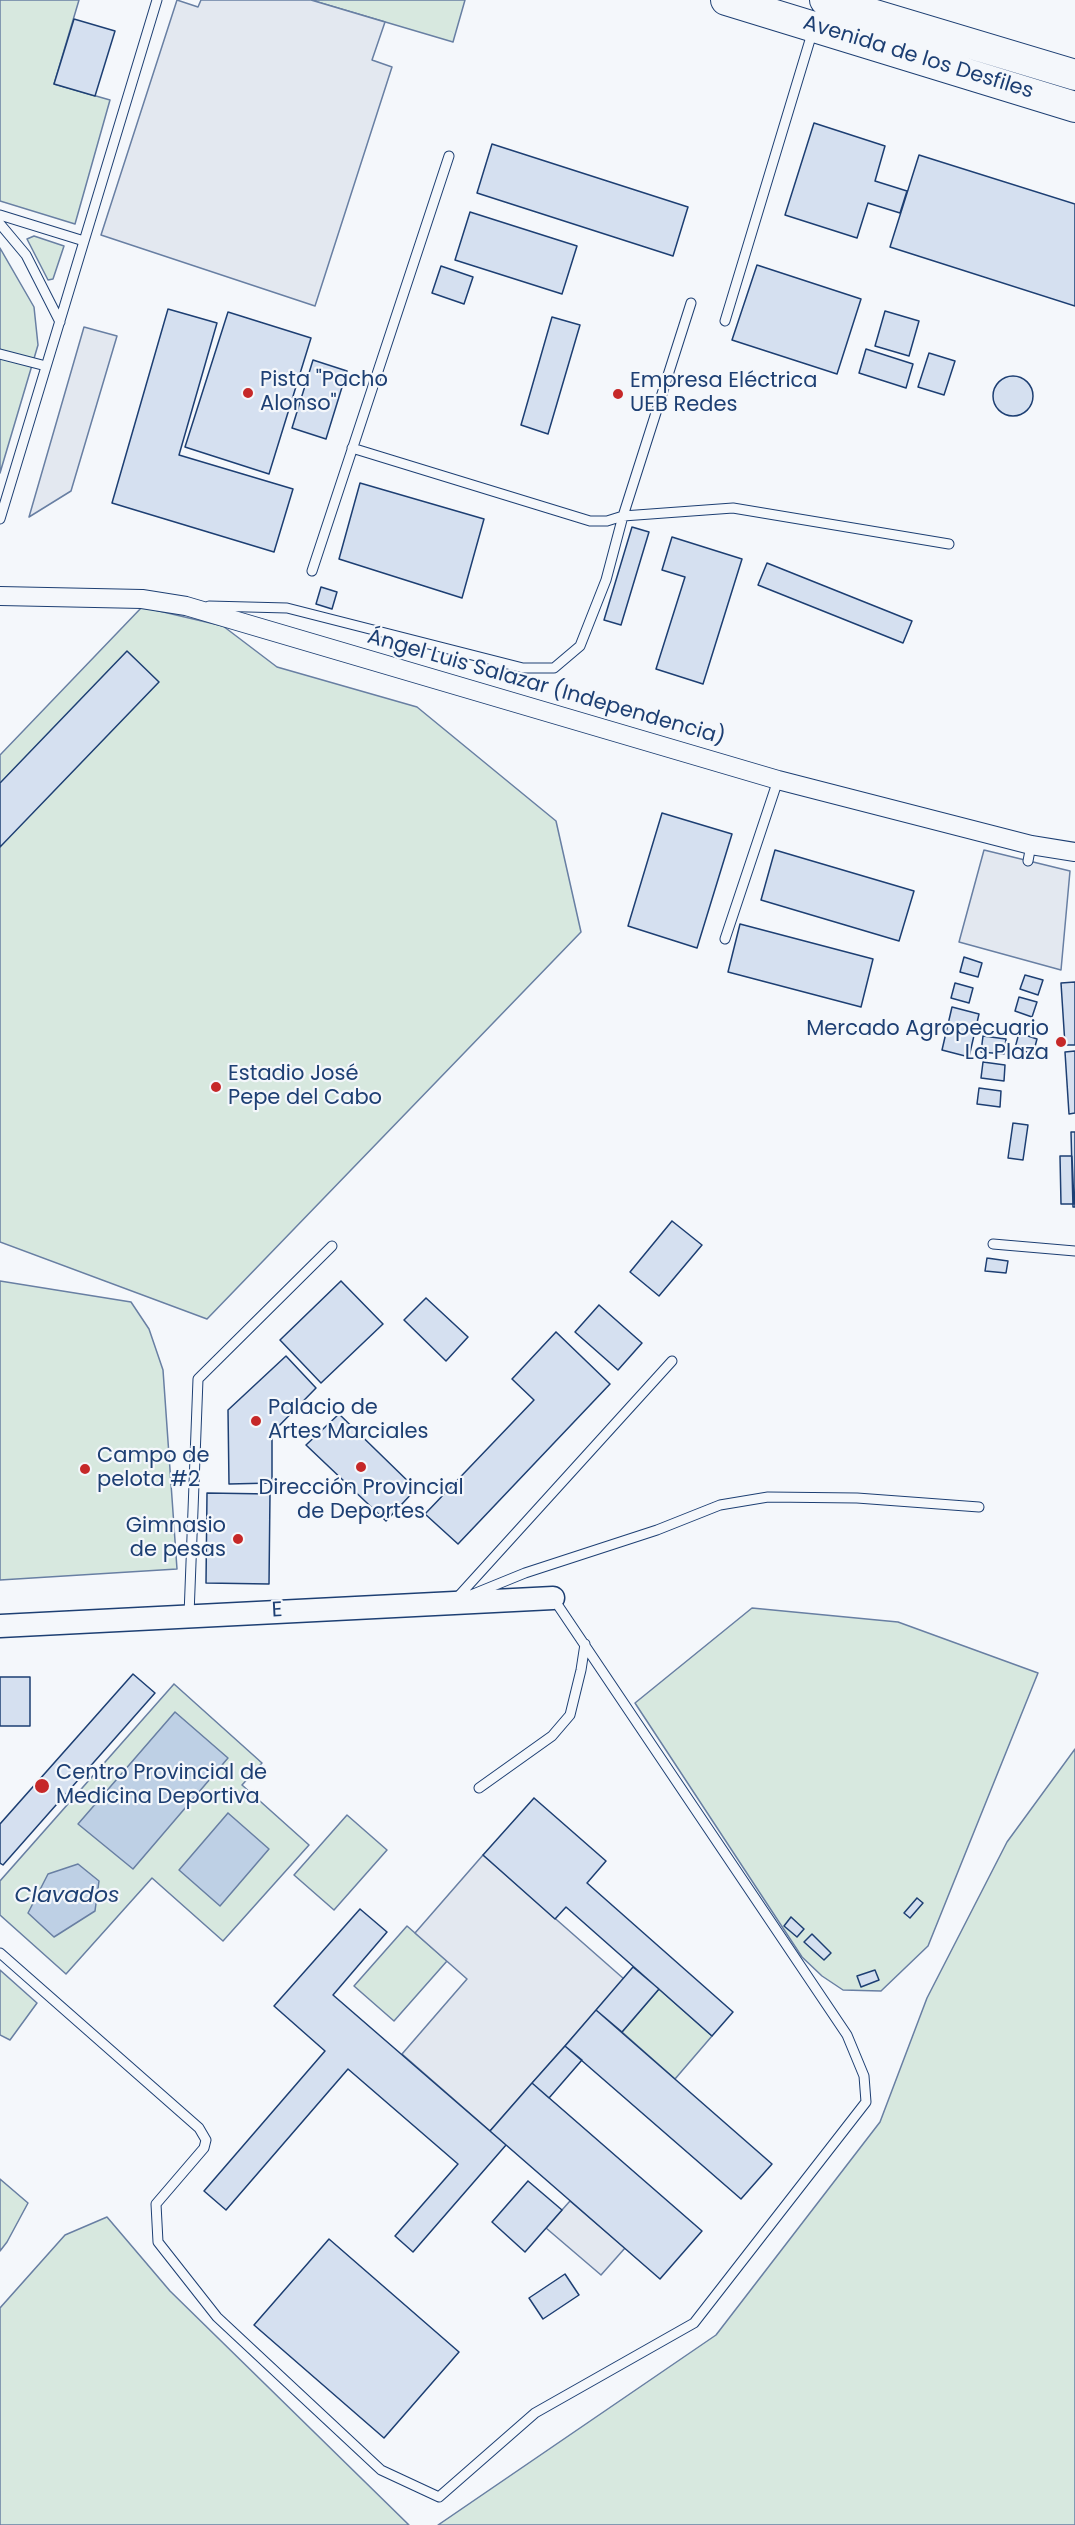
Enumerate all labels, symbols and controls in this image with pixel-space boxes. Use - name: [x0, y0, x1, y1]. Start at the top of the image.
- street label: Avenida de los Desfiles: [800, 11, 1036, 105]
- place label: Pista "Pacho Alonso": [260, 368, 388, 418]
- place label: Empresa Eléctrica UEB Redes: [630, 369, 818, 419]
- marker: Pista "Pacho Alonso": [241, 386, 255, 400]
- marker: Empresa Eléctrica UEB Redes: [611, 387, 625, 401]
- street label: Ángel Luis Salazar (Independencia): [364, 625, 728, 751]
- place label: Mercado Agropecuario La Plaza: [806, 1017, 1049, 1067]
- marker: Mercado Agropecuario La Plaza: [1054, 1035, 1068, 1049]
- place label: Estadio José Pepe del Cabo: [228, 1062, 382, 1112]
- marker: Estadio José Pepe del Cabo: [209, 1080, 223, 1094]
- place label: Palacio de Artes Marciales: [268, 1396, 429, 1446]
- marker: Palacio de Artes Marciales: [249, 1414, 263, 1428]
- place label: Campo de pelota #2: [97, 1444, 209, 1494]
- marker: Dirección Provincial de Deportes: [354, 1460, 368, 1474]
- marker: Campo de pelota #2: [78, 1462, 92, 1476]
- place label: Dirección Provincial de Deportes: [258, 1476, 464, 1526]
- place label: Gimnasio de pesas: [126, 1514, 226, 1564]
- marker: Gimnasio de pesas: [231, 1532, 245, 1546]
- street label: E: [271, 1598, 283, 1624]
- place label: Centro Provincial de Medicina Deportiva: [56, 1761, 267, 1811]
- marker: Centro Provincial de Medicina Deportiva: [33, 1777, 51, 1795]
- water label: Clavados: [15, 1883, 119, 1909]

